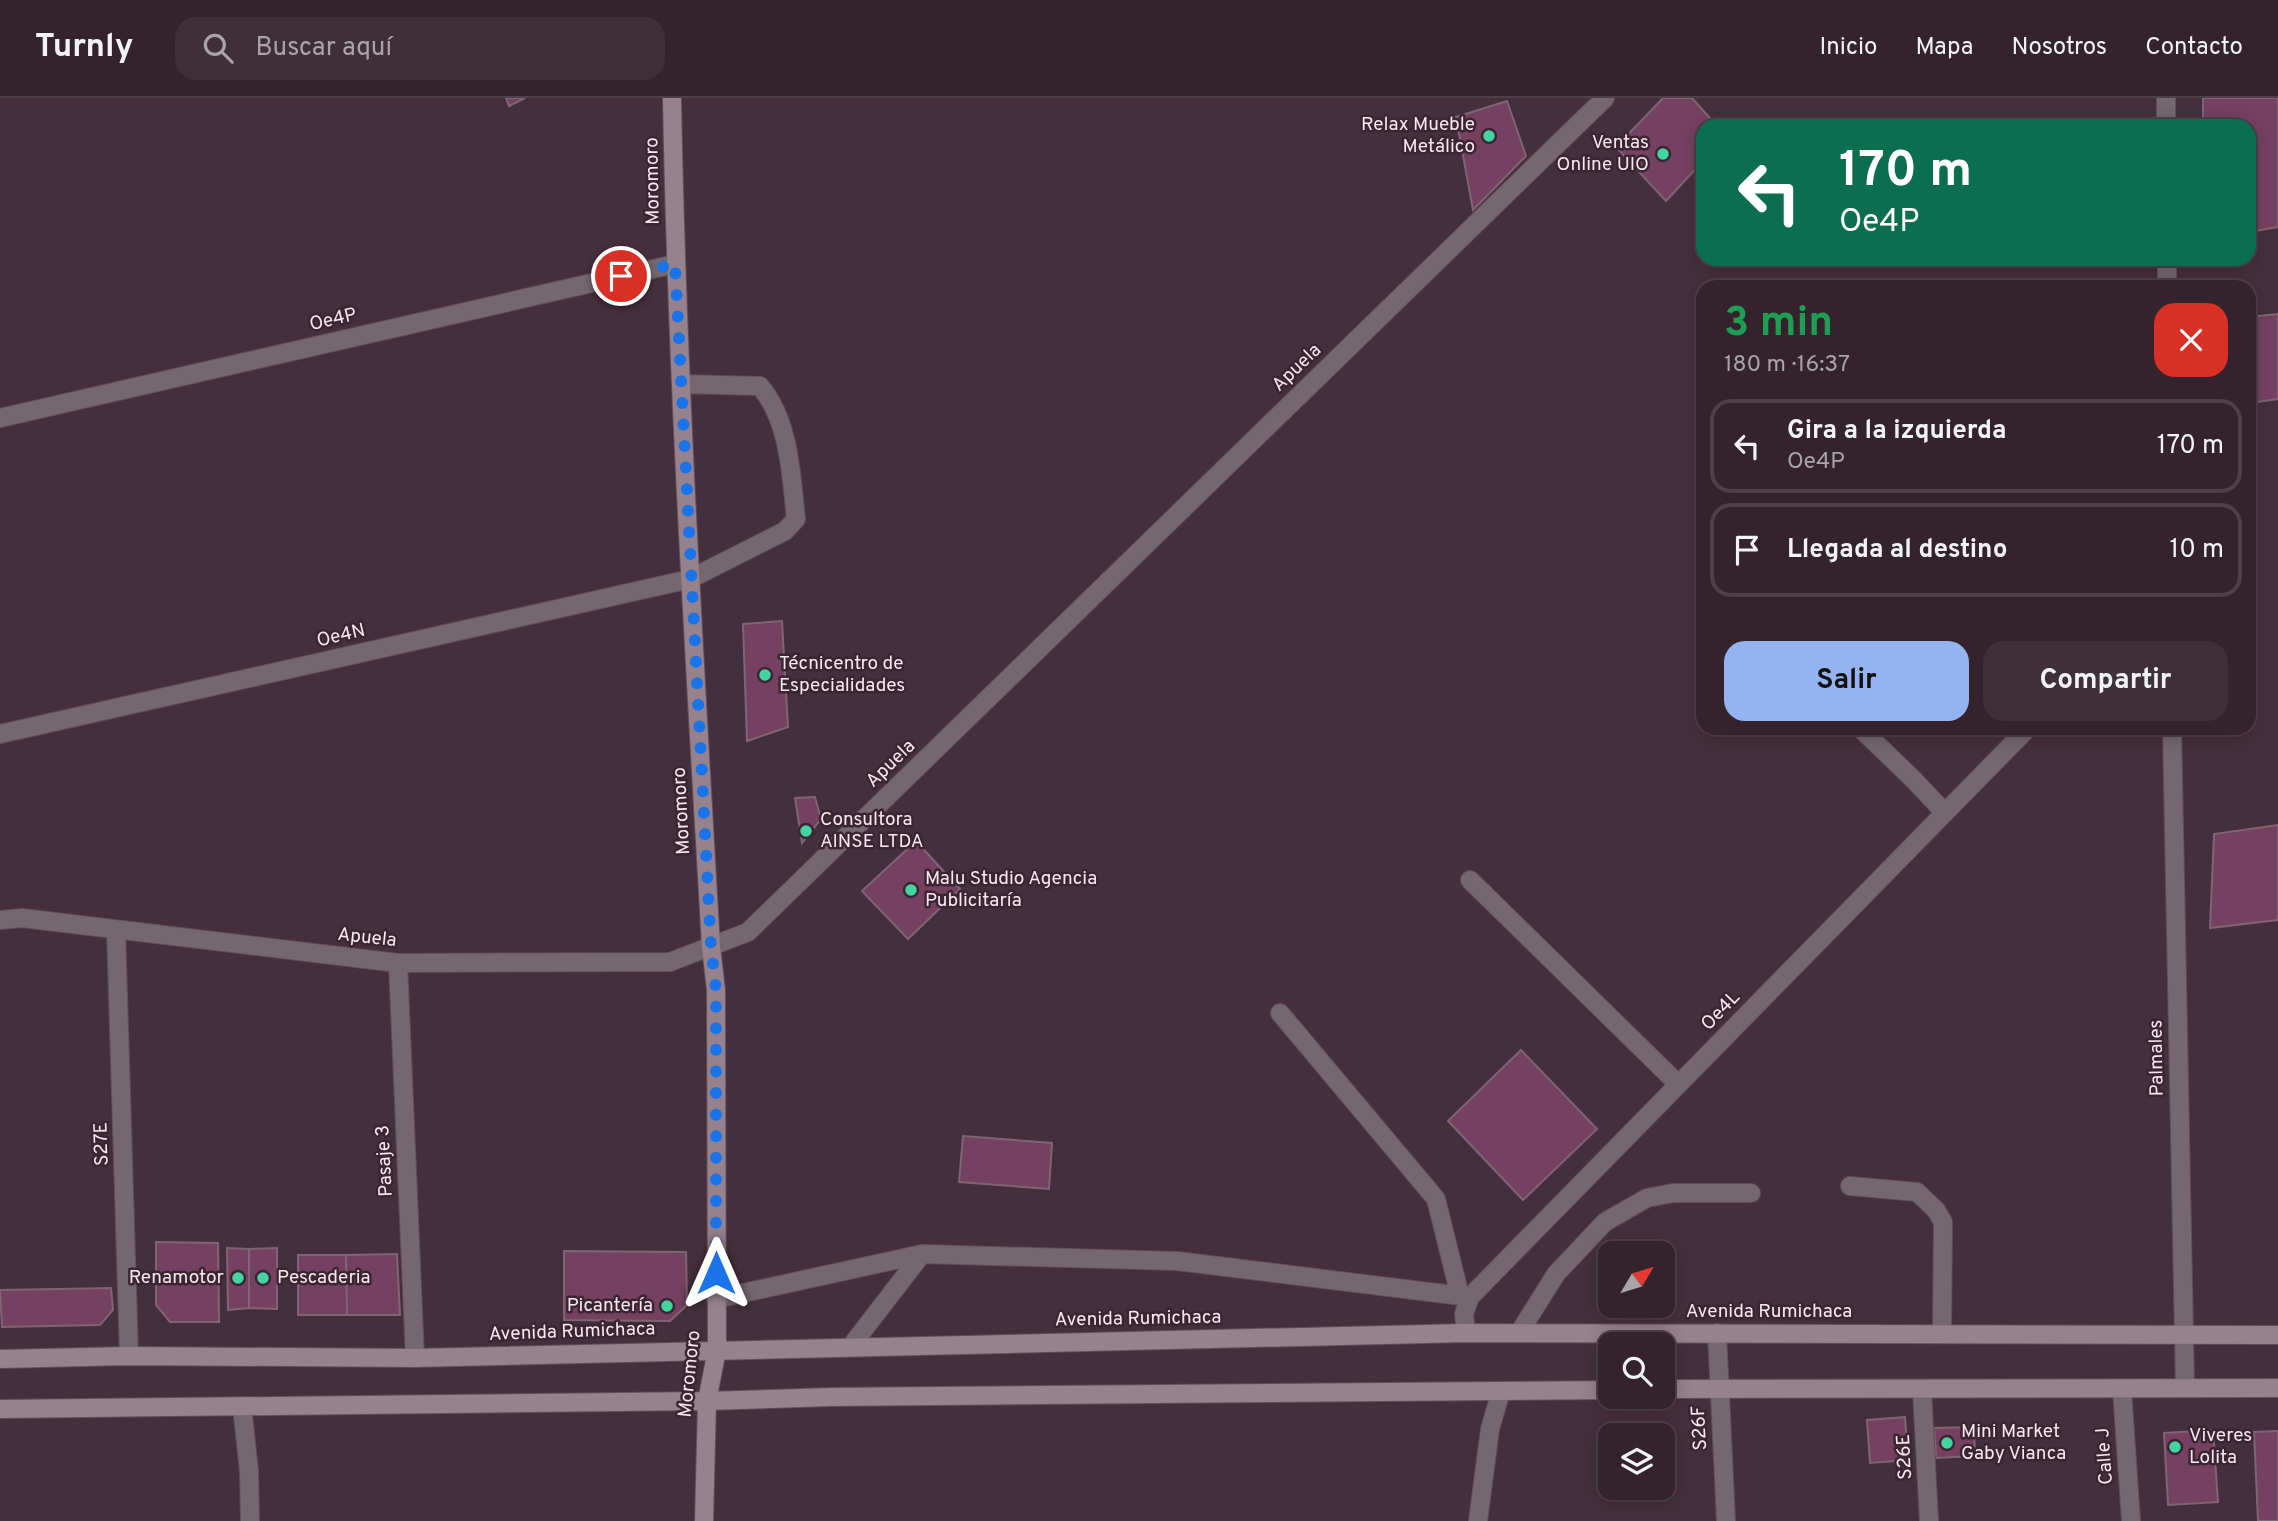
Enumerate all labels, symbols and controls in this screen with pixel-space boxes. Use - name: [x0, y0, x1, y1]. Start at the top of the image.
- search box: [175, 17, 665, 80]
- text: Turnly: [35, 27, 133, 69]
- icon: search: [199, 29, 237, 67]
- text: Buscar aquí: [255, 32, 392, 65]
- text: Inicio: [1820, 33, 1877, 63]
- text: Mapa: [1915, 33, 1974, 63]
- text: Nosotros: [2012, 33, 2107, 63]
- text: Contacto: [2145, 33, 2243, 63]
- place label: Relax Mueble Metálico: [1361, 113, 1475, 159]
- marker: Relax Mueble Metálico: [1481, 128, 1497, 144]
- place label: Ventas Online UIO: [1557, 131, 1649, 177]
- street label: Moromoro: [640, 137, 666, 225]
- text: 170 m: [1839, 142, 1972, 204]
- marker: Ventas Online UIO: [1655, 146, 1671, 162]
- icon: left: [1724, 147, 1815, 238]
- text: Oe4P: [1839, 203, 1919, 243]
- pin: [591, 246, 651, 306]
- icon: arrive: [602, 257, 640, 295]
- text: 3 min: [1724, 298, 1833, 351]
- street label: Oe4P: [307, 303, 359, 337]
- button: close: [2154, 303, 2228, 377]
- street label: Apuela: [1267, 339, 1327, 397]
- text: 180 m · 16:37: [1724, 351, 1850, 380]
- text: Gira a la izquierda: [1787, 415, 2006, 448]
- icon: left: [1728, 427, 1766, 465]
- text: 170 m: [2157, 430, 2224, 463]
- text: Oe4P: [1787, 448, 1845, 477]
- icon: arrive: [1728, 531, 1766, 569]
- text: Llegada al destino: [1787, 534, 2007, 567]
- text: 10 m: [2169, 534, 2224, 567]
- street label: Oe4N: [314, 619, 368, 653]
- button: Salir: [1724, 641, 1969, 721]
- button: Compartir: [1983, 641, 2228, 721]
- place label: Técnicentro de Especialidades: [779, 652, 905, 698]
- marker: Técnicentro de Especialidades: [757, 667, 773, 683]
- street label: Apuela: [861, 735, 921, 793]
- street label: Moromoro: [668, 767, 696, 855]
- place label: Consultora AINSE LTDA: [820, 808, 924, 854]
- marker: Consultora AINSE LTDA: [798, 823, 814, 839]
- place label: Malu Studio Agencia Publicitaría: [925, 867, 1097, 913]
- marker: Malu Studio Agencia Publicitaría: [903, 882, 919, 898]
- street label: Apuela: [336, 923, 398, 953]
- street label: Oe4L: [1696, 986, 1746, 1036]
- street label: Palmales: [2144, 1019, 2170, 1097]
- street label: S27E: [89, 1122, 115, 1166]
- street label: Pasaje 3: [371, 1125, 399, 1197]
- position arrow: [679, 1236, 753, 1310]
- north arrow: [1598, 1241, 1675, 1318]
- map controls: [1598, 1241, 1675, 1500]
- place label: Renamotor: [129, 1266, 225, 1290]
- place label: Pescaderia: [277, 1266, 371, 1290]
- marker: Renamotor: [230, 1270, 246, 1286]
- marker: Pescaderia: [255, 1270, 271, 1286]
- place label: Picantería: [567, 1294, 653, 1318]
- marker: Picantería: [659, 1298, 675, 1314]
- street label: Avenida Rumichaca: [1686, 1300, 1852, 1324]
- street label: Avenida Rumichaca: [1054, 1306, 1222, 1332]
- street label: Avenida Rumichaca: [488, 1317, 656, 1347]
- street label: Moromoro: [673, 1329, 707, 1419]
- button: search: [1598, 1332, 1675, 1409]
- street label: S26F: [1687, 1405, 1713, 1451]
- place label: Mini Market Gaby Vianca: [1961, 1420, 2066, 1466]
- button: layers: [1598, 1423, 1675, 1500]
- place label: Viveres Lolita: [2189, 1424, 2252, 1470]
- street label: Calle J: [2091, 1427, 2119, 1485]
- street label: S26E: [1892, 1434, 1918, 1480]
- marker: Mini Market Gaby Vianca: [1939, 1435, 1955, 1451]
- marker: Viveres Lolita: [2167, 1439, 2183, 1455]

